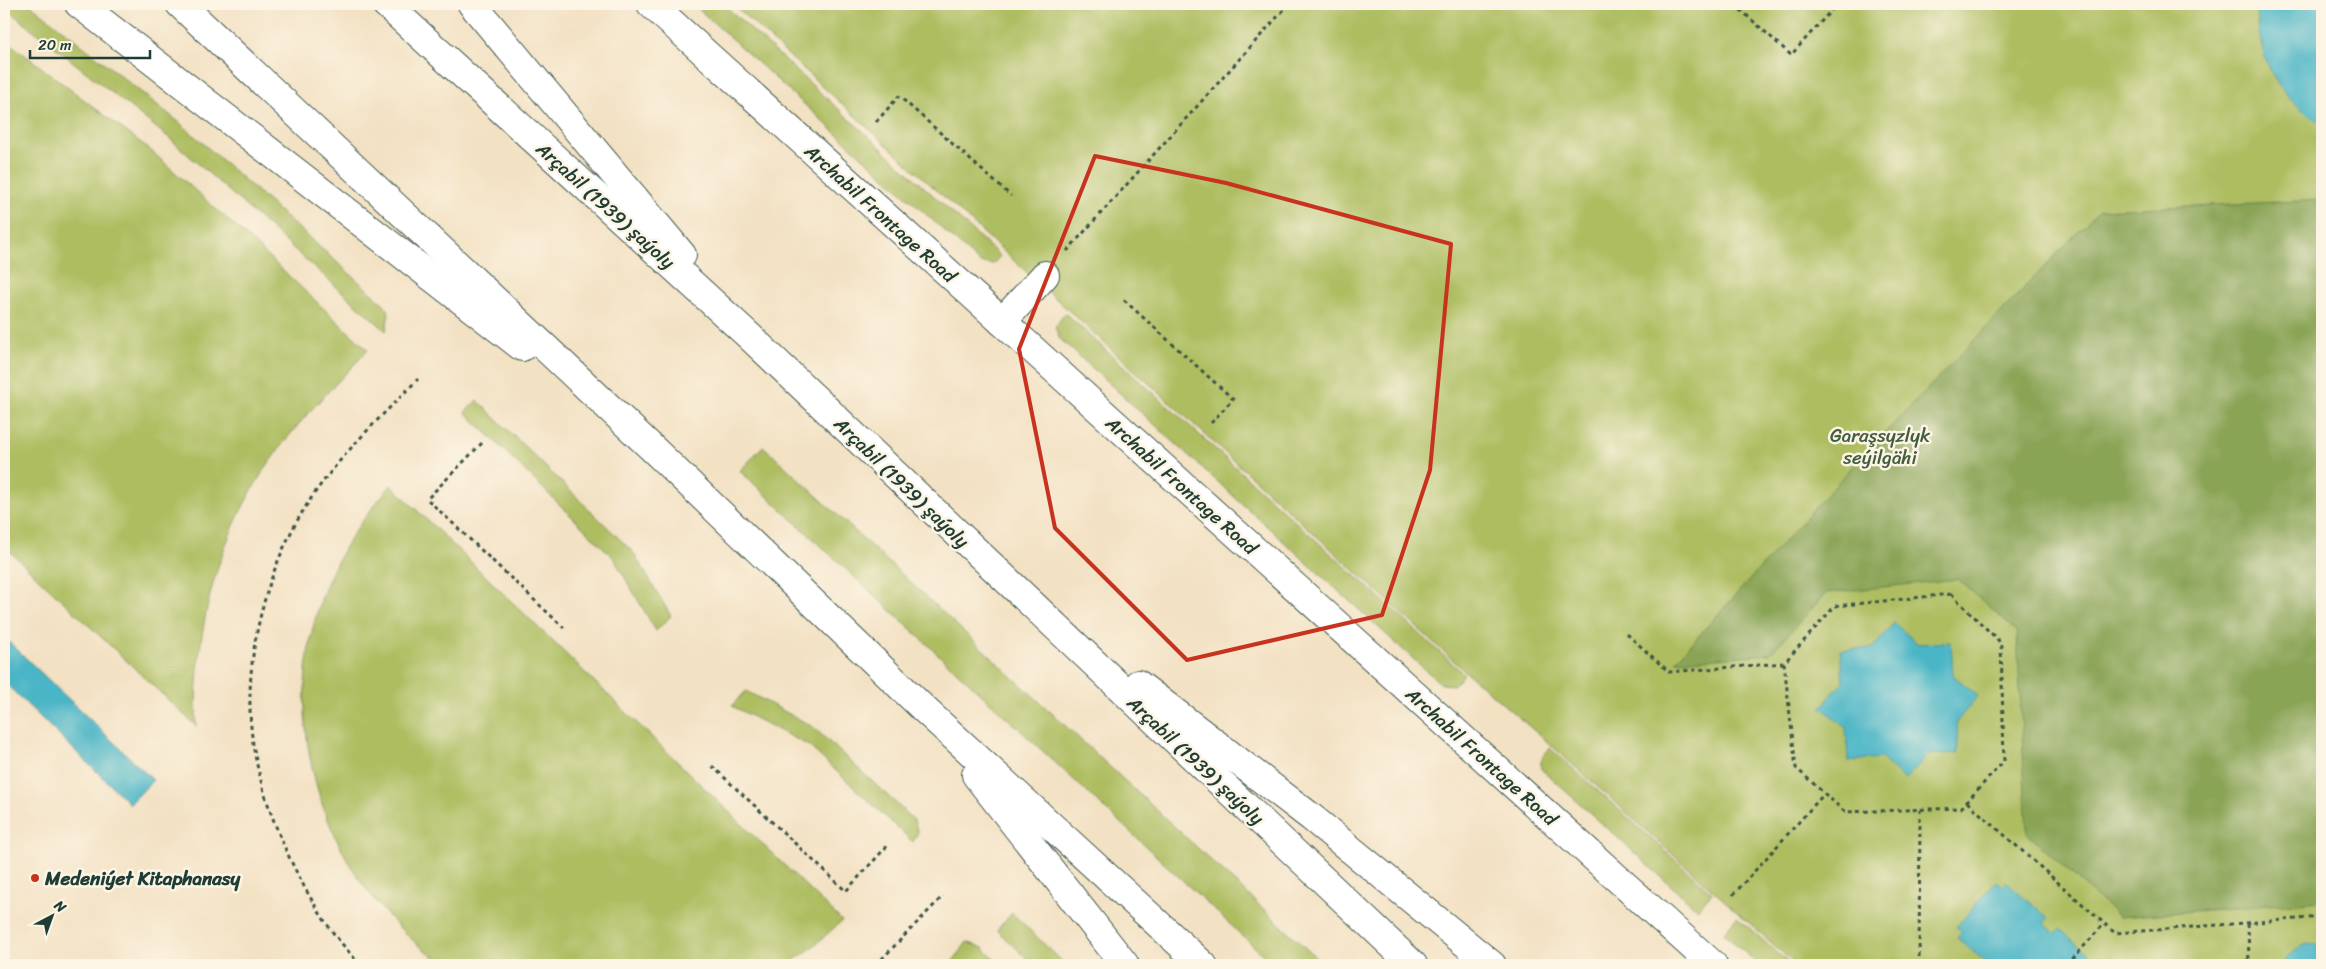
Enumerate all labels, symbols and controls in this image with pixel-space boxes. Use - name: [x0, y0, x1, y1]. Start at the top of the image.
- scale bar: [30, 28, 150, 60]
- text: 20 m: [38, 32, 72, 58]
- street label: Arçabil (1939) şaýoly: [528, 133, 683, 277]
- street label: Archabil Frontage Road: [796, 135, 966, 292]
- street label: Archabil Frontage Road: [1097, 407, 1267, 564]
- street label: Arçabil (1939) şaýoly: [825, 408, 977, 556]
- park label: Garaşsyzlyk seýilgähi: [1830, 419, 1931, 474]
- street label: Archabil Frontage Road: [1397, 678, 1567, 835]
- street label: Arçabil (1939) şaýoly: [1118, 687, 1272, 833]
- place label: Medeniýet Kitaphanasy: [44, 862, 241, 895]
- marker: Medeniýet Kitaphanasy: [29, 872, 41, 884]
- north arrow: [28, 892, 78, 942]
- text: N: [48, 893, 72, 919]

